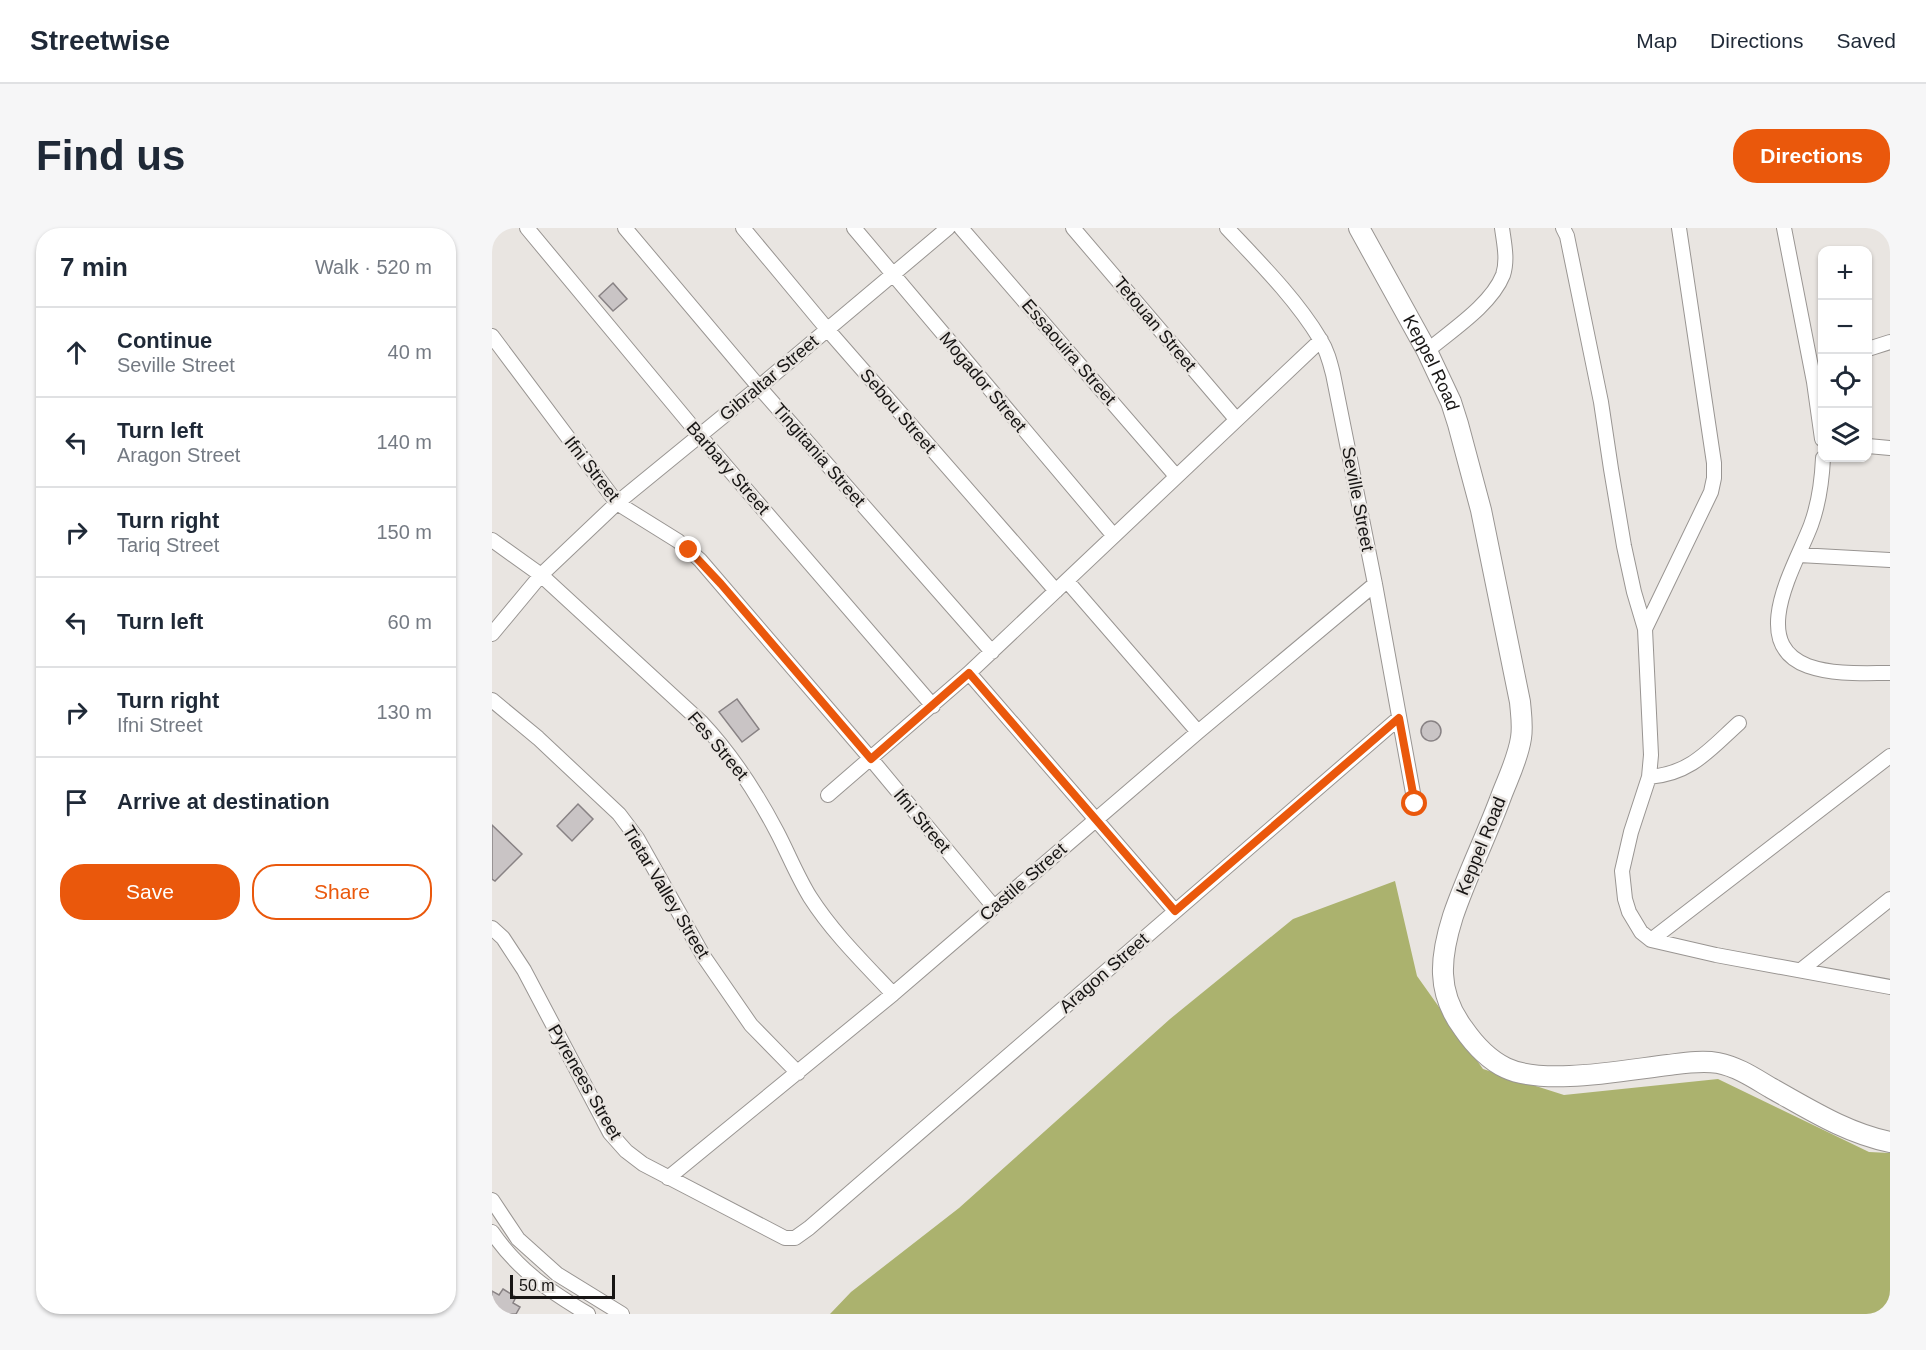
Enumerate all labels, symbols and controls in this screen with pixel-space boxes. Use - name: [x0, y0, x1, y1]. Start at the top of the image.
- text: Streetwise: [30, 25, 170, 56]
- text: Map: [1636, 29, 1677, 52]
- text: Directions: [1710, 29, 1803, 52]
- text: Saved: [1836, 29, 1896, 52]
- button: Directions: [1733, 129, 1890, 183]
- text: Find us: [36, 132, 185, 179]
- map controls: [1818, 246, 1872, 462]
- button: +: [1818, 246, 1872, 300]
- text: 7 min: [60, 252, 128, 282]
- text: Walk · 520 m: [315, 256, 432, 278]
- street label: Tetouan Street: [1110, 273, 1200, 375]
- street label: Essaouira Street: [1018, 295, 1120, 409]
- button: −: [1818, 300, 1872, 354]
- street label: Keppel Road: [1399, 311, 1463, 413]
- text: Continue: [117, 328, 212, 353]
- street label: Mogador Street: [935, 328, 1031, 436]
- street label: Gibraltar Street: [716, 331, 822, 425]
- icon: ahead: [60, 336, 93, 369]
- text: 40 m: [388, 341, 432, 363]
- text: Seville Street: [117, 354, 235, 376]
- button: locate: [1818, 354, 1872, 408]
- street label: Sebou Street: [856, 365, 940, 457]
- street label: Tingitania Street: [769, 399, 869, 511]
- button: layers: [1818, 408, 1872, 462]
- text: Turn left: [117, 418, 203, 443]
- street label: Barbary Street: [682, 418, 774, 518]
- icon: left: [60, 426, 93, 459]
- text: 140 m: [376, 431, 432, 453]
- street label: Ifni Street: [560, 432, 624, 506]
- text: Aragon Street: [117, 444, 240, 466]
- street label: Seville Street: [1338, 445, 1378, 553]
- text: Turn right: [117, 508, 219, 533]
- icon: right: [60, 516, 93, 549]
- text: 150 m: [376, 521, 432, 543]
- text: Tariq Street: [117, 534, 219, 556]
- route end: [675, 536, 701, 562]
- icon: left: [60, 606, 93, 639]
- text: Turn left: [117, 609, 203, 634]
- text: 60 m: [388, 611, 432, 633]
- text: Turn right: [117, 688, 219, 713]
- icon: right: [60, 696, 93, 729]
- text: 130 m: [376, 701, 432, 723]
- street label: Fes Street: [684, 708, 752, 784]
- text: Ifni Street: [117, 714, 203, 736]
- street label: Ifni Street: [890, 785, 954, 857]
- icon: arrive: [60, 786, 93, 819]
- text: Arrive at destination: [117, 789, 330, 814]
- route start: [1401, 790, 1427, 816]
- street label: Keppel Road: [1452, 794, 1510, 898]
- street label: Tietar Valley Street: [619, 822, 713, 962]
- street label: Castile Street: [976, 839, 1070, 925]
- button: Save: [60, 864, 240, 920]
- button: Share: [252, 864, 432, 920]
- street label: Aragon Street: [1056, 929, 1152, 1017]
- street label: Pyrenees Street: [544, 1021, 626, 1143]
- scale bar: [510, 1272, 615, 1300]
- text: 50 m: [519, 1277, 555, 1294]

